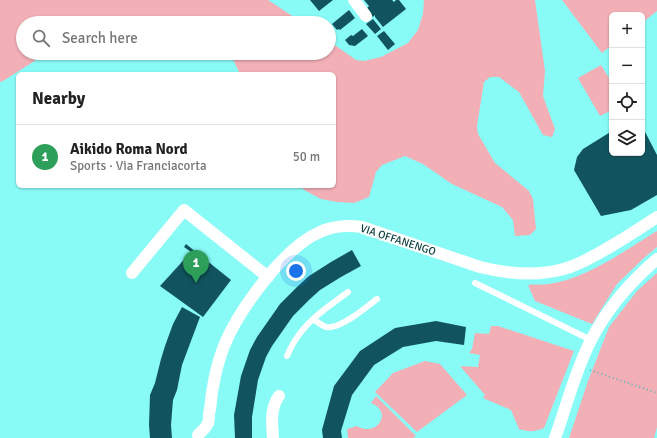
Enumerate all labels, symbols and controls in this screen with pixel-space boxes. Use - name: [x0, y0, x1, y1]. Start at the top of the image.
- map controls: [609, 12, 645, 156]
- button: +: [609, 12, 645, 48]
- search box: [16, 16, 336, 60]
- icon: search: [30, 27, 52, 49]
- text: Search here: [62, 29, 138, 47]
- button: −: [609, 48, 645, 84]
- button: locate: [609, 84, 645, 120]
- text: Nearby: [32, 88, 85, 109]
- button: layers: [609, 120, 645, 156]
- text: Aikido Roma Nord: [70, 140, 188, 158]
- text: 1: [41, 149, 49, 165]
- text: 50 m: [293, 149, 320, 165]
- text: Sports · Via Franciacorta: [70, 158, 206, 174]
- street label: VIA OFFANENGO: [358, 222, 438, 258]
- pin: 1: [183, 250, 209, 283]
- your location: [286, 261, 306, 281]

